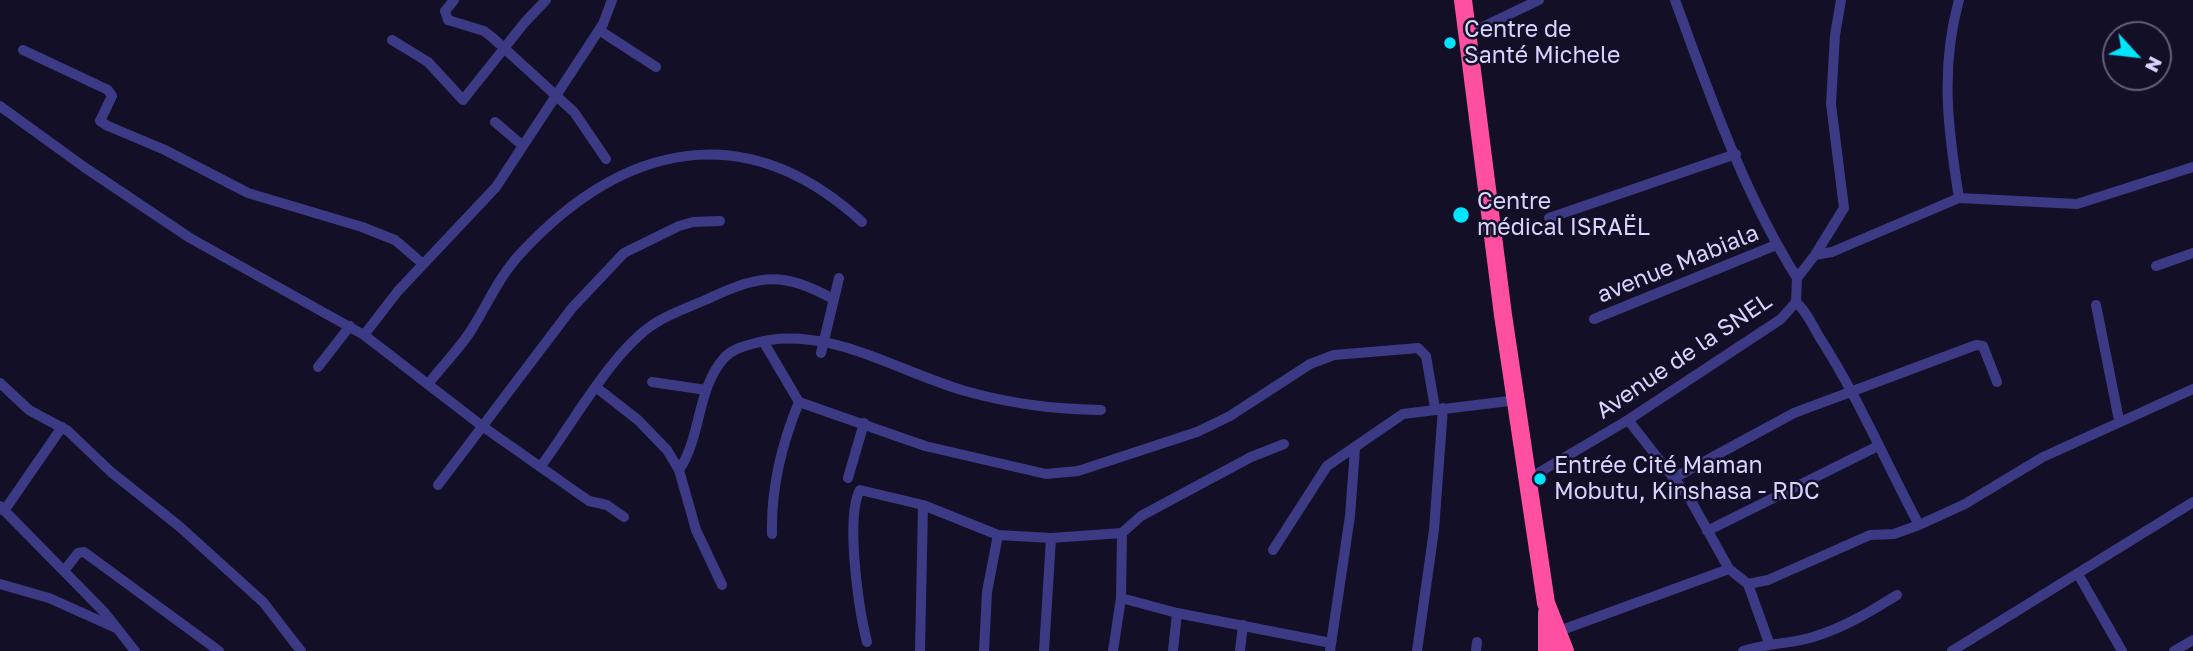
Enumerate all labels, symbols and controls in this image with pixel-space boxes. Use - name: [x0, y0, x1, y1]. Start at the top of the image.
- place label: Centre de Santé Michele: [1464, 16, 1620, 70]
- north arrow: [2102, 21, 2172, 91]
- marker: Centre de Santé Michele: [1442, 35, 1458, 51]
- text: N: [2141, 53, 2168, 77]
- place label: Centre médical ISRAËL: [1477, 188, 1650, 242]
- marker: Centre médical ISRAËL: [1451, 205, 1471, 225]
- street label: avenue Mabiala: [1593, 219, 1763, 309]
- street label: Avenue de la SNEL: [1591, 287, 1777, 425]
- place label: Entrée Cité Maman Mobutu, Kinshasa - RDC: [1554, 452, 1820, 506]
- marker: Entrée Cité Maman Mobutu, Kinshasa - RDC: [1532, 471, 1548, 487]

